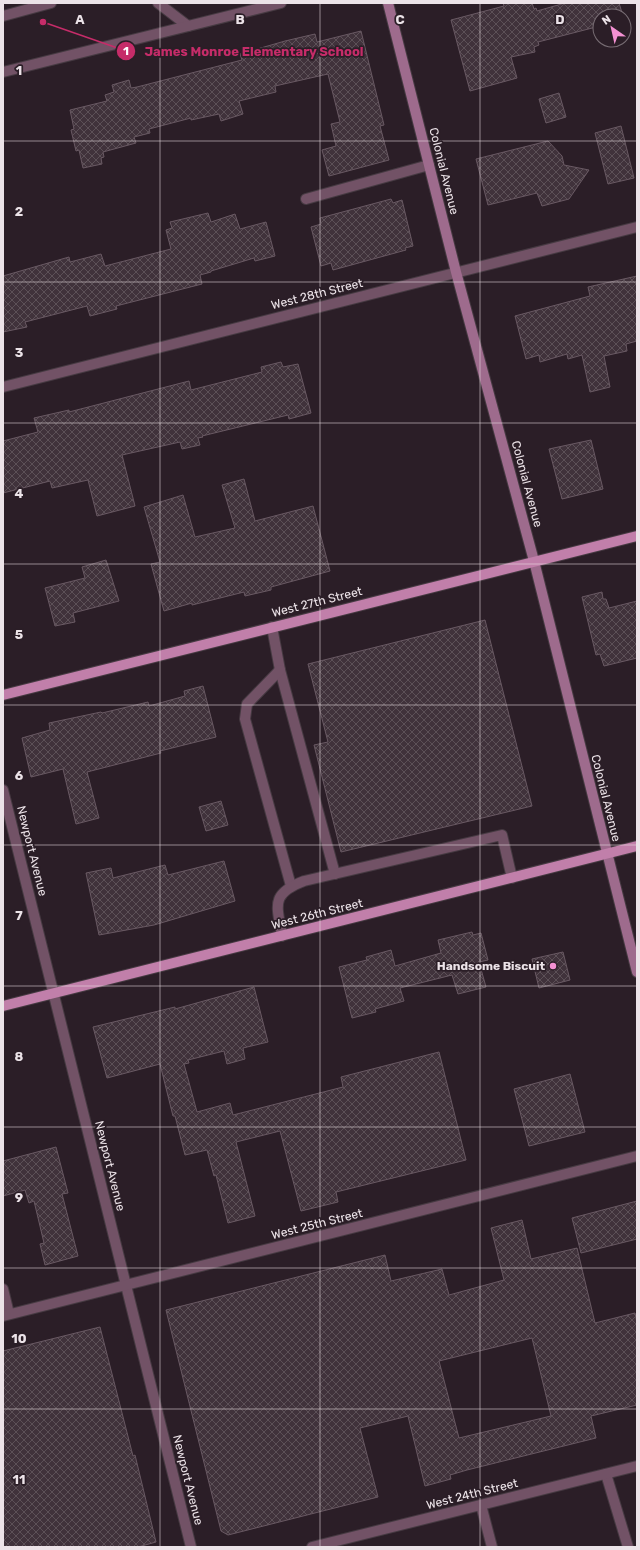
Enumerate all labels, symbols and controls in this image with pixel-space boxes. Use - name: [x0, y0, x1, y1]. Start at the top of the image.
- north arrow: [592, 8, 632, 48]
- text: A: [75, 12, 85, 27]
- text: B: [235, 12, 245, 27]
- text: C: [395, 12, 405, 27]
- text: D: [555, 12, 565, 27]
- text: N: [600, 12, 614, 28]
- callout: James Monroe Elementary School: [116, 39, 372, 64]
- text: 1: [123, 44, 129, 58]
- text: James Monroe Elementary School: [144, 44, 364, 59]
- text: 1: [16, 63, 22, 78]
- street label: Colonial Avenue: [426, 126, 462, 216]
- text: 2: [15, 204, 23, 219]
- street label: West 28th Street: [270, 276, 365, 312]
- text: 3: [15, 345, 24, 360]
- street label: Colonial Avenue: [509, 439, 545, 529]
- text: 4: [15, 486, 24, 501]
- street label: West 27th Street: [270, 584, 364, 620]
- text: 5: [15, 627, 23, 642]
- street label: Colonial Avenue: [588, 753, 624, 843]
- text: 6: [15, 768, 24, 783]
- street label: Newport Avenue: [14, 804, 50, 898]
- street label: West 26th Street: [270, 896, 364, 932]
- text: 7: [15, 908, 23, 923]
- place label: Handsome Biscuit: [437, 959, 545, 973]
- marker: Handsome Biscuit: [548, 961, 558, 971]
- text: 8: [15, 1049, 24, 1064]
- street label: Newport Avenue: [92, 1119, 128, 1213]
- text: 9: [15, 1190, 23, 1205]
- street label: West 25th Street: [270, 1206, 364, 1242]
- text: 10: [11, 1331, 27, 1346]
- street label: Newport Avenue: [170, 1433, 206, 1527]
- text: 11: [13, 1472, 25, 1487]
- street label: West 24th Street: [425, 1476, 520, 1512]

